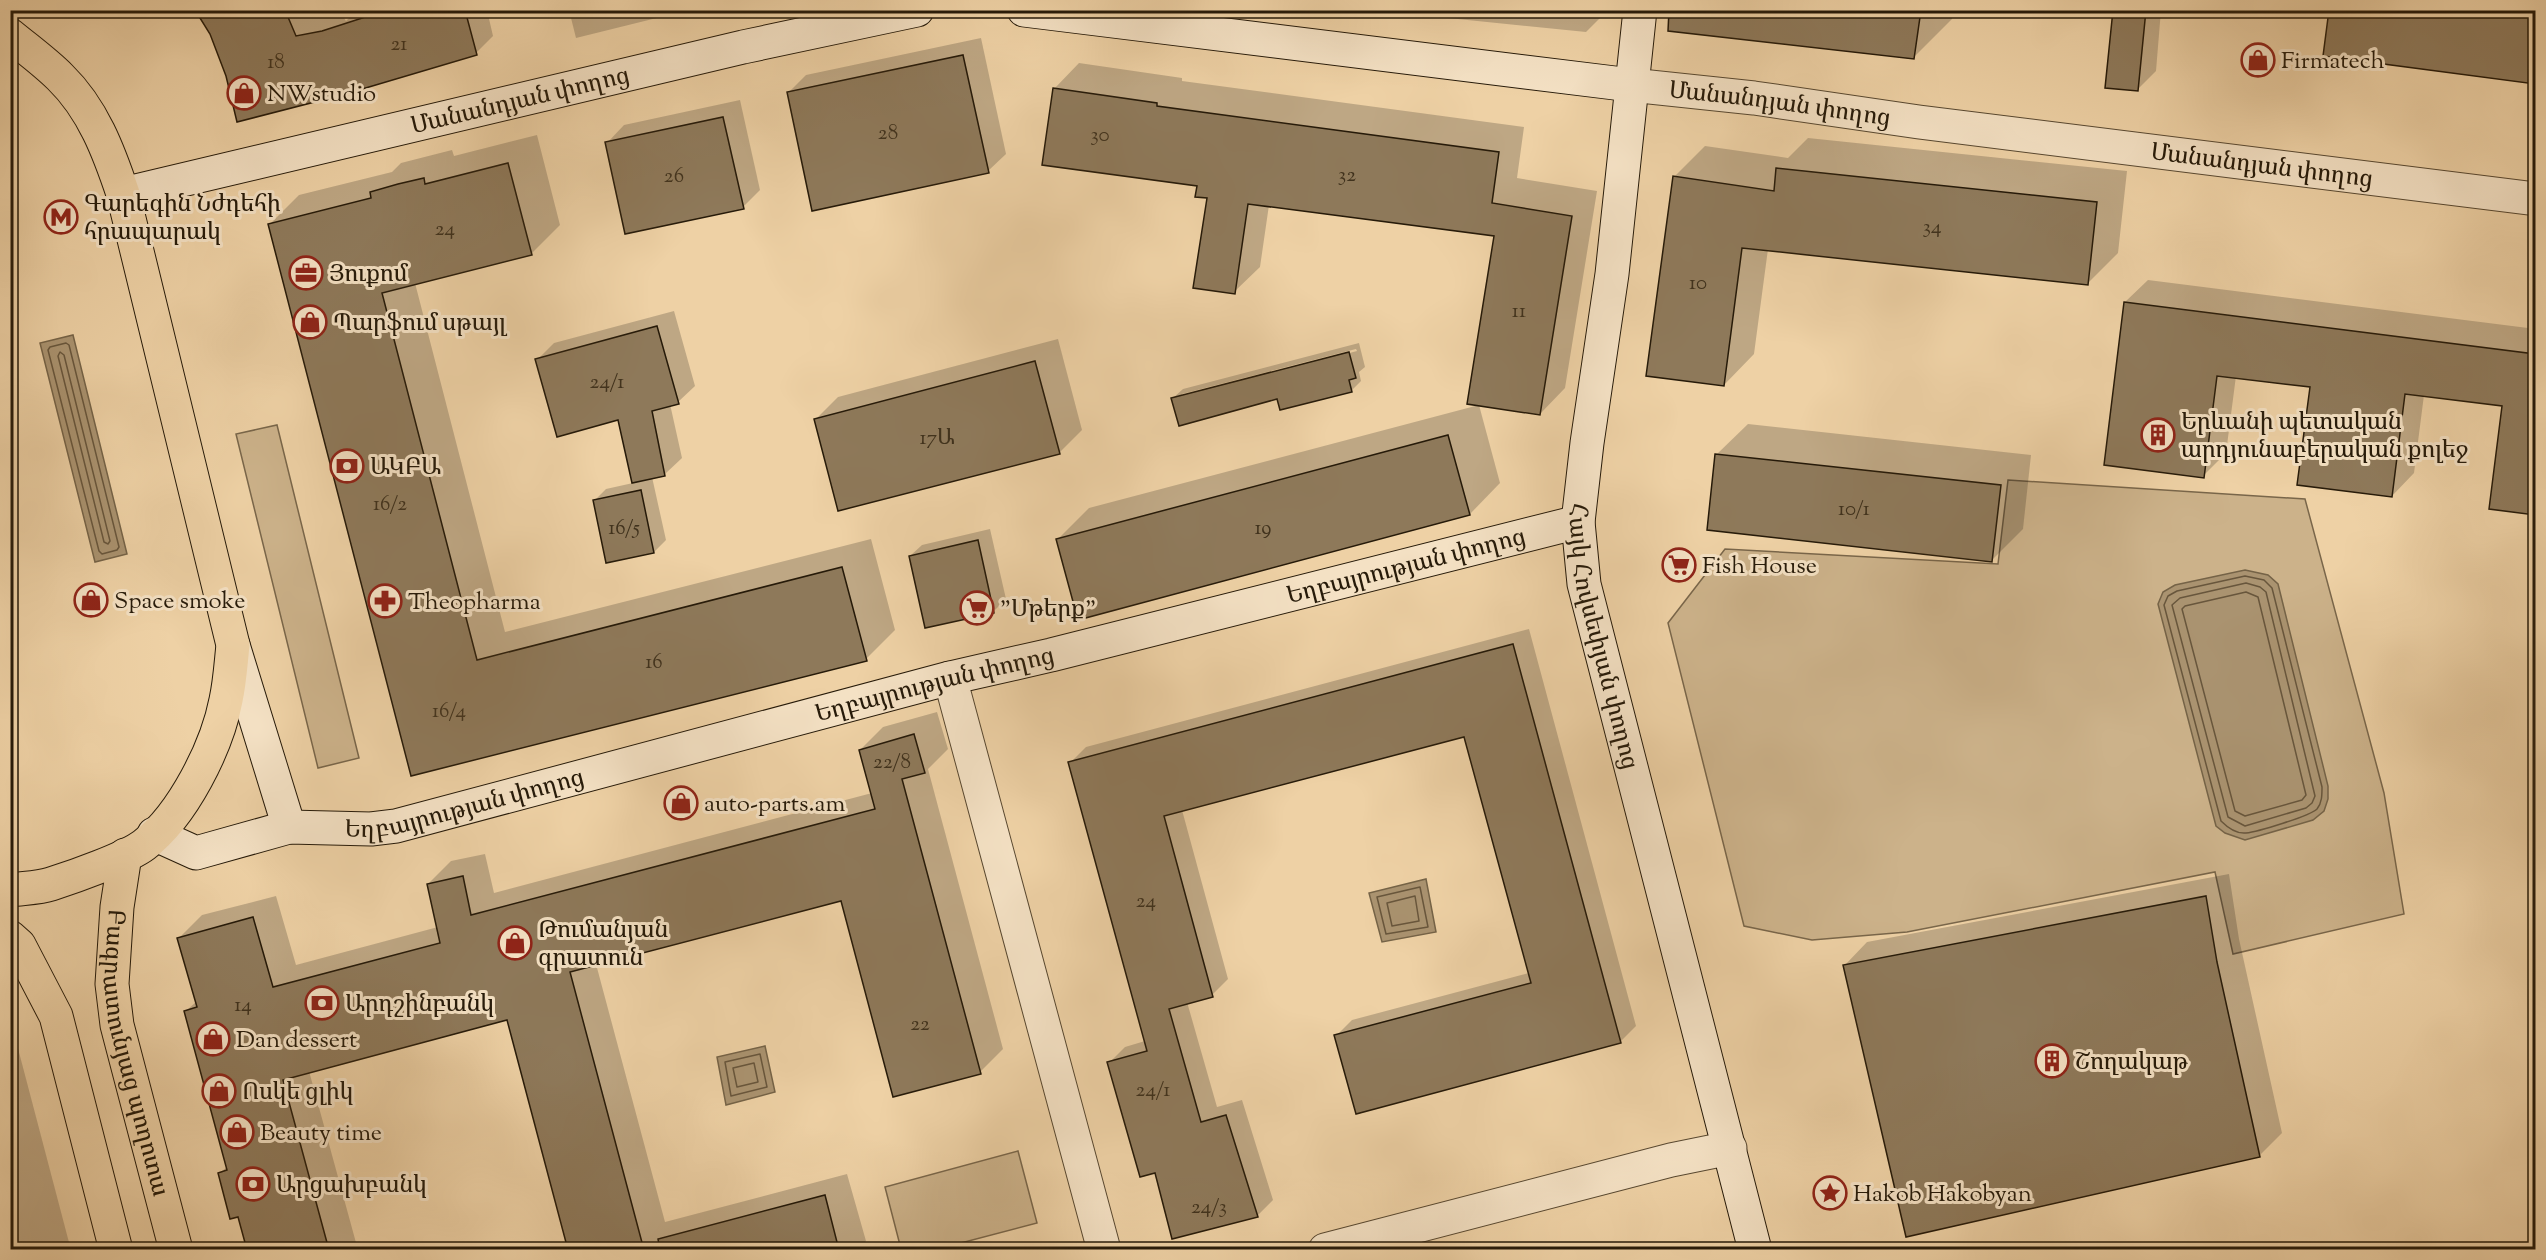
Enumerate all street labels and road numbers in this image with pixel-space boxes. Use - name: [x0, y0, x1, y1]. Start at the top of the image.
- street label: Մանանդյան փողոց: [408, 59, 633, 144]
- street label: Մանանդյան փողոց: [1667, 74, 1893, 137]
- street label: Մանանդյան փողոց: [2149, 136, 2375, 197]
- street label: Հայկ Հովսեփյան փողոց: [1559, 501, 1646, 773]
- street label: Եղբայրության փողոց: [1283, 521, 1530, 614]
- street label: Եղբայրության փողոց: [812, 640, 1058, 732]
- street label: Եղբայրության փողոց: [344, 761, 588, 848]
- street label: Բագրատունյաց պողոտա: [92, 908, 176, 1200]

